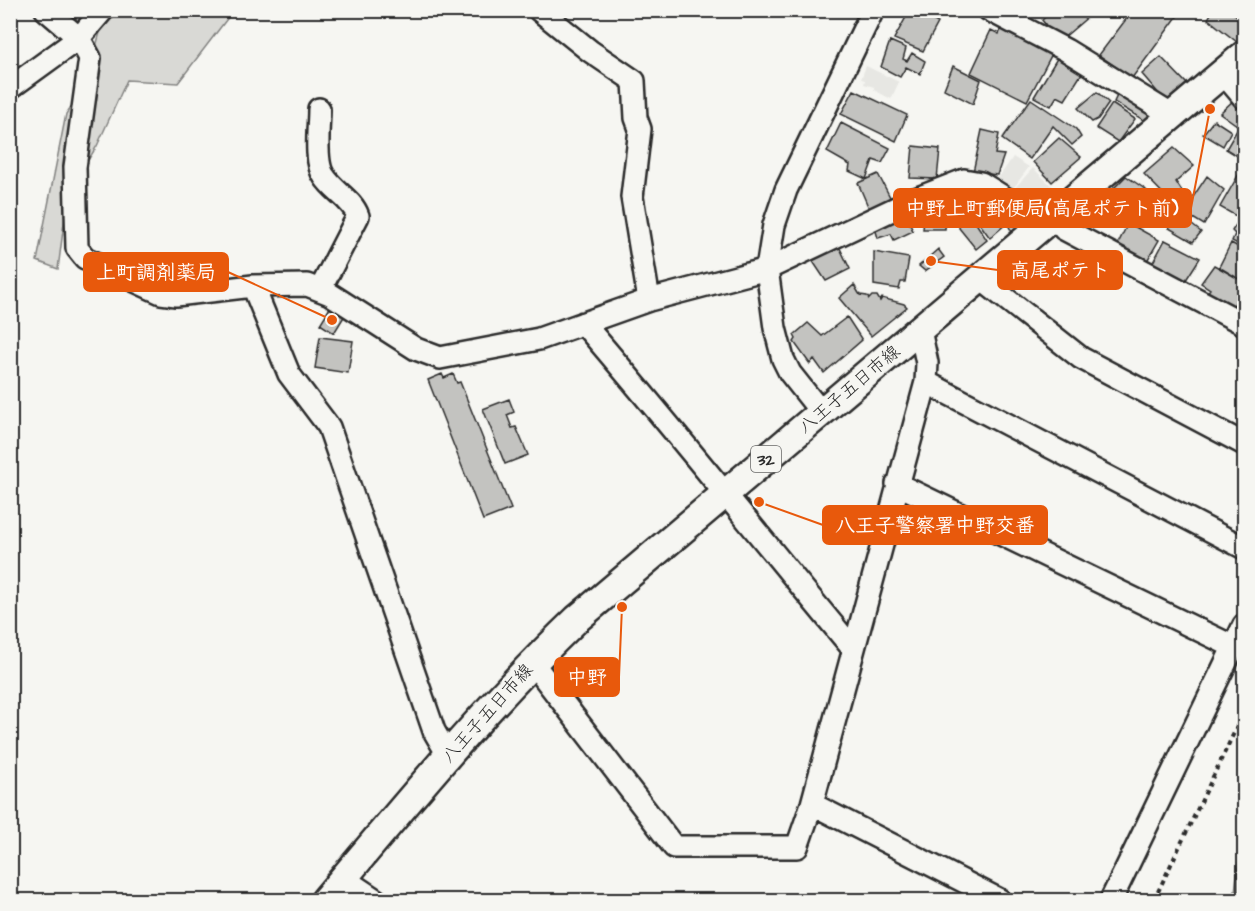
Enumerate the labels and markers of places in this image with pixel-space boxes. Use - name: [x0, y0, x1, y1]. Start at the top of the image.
- callout: 中野上町郵便局(高尾ポテト前): [894, 189, 1191, 227]
- callout: 高尾ポテト: [998, 251, 1122, 289]
- callout: 上町調剤薬局: [84, 253, 228, 291]
- callout: 八王子警察署中野交番: [823, 506, 1047, 544]
- callout: 中野: [555, 658, 619, 696]

